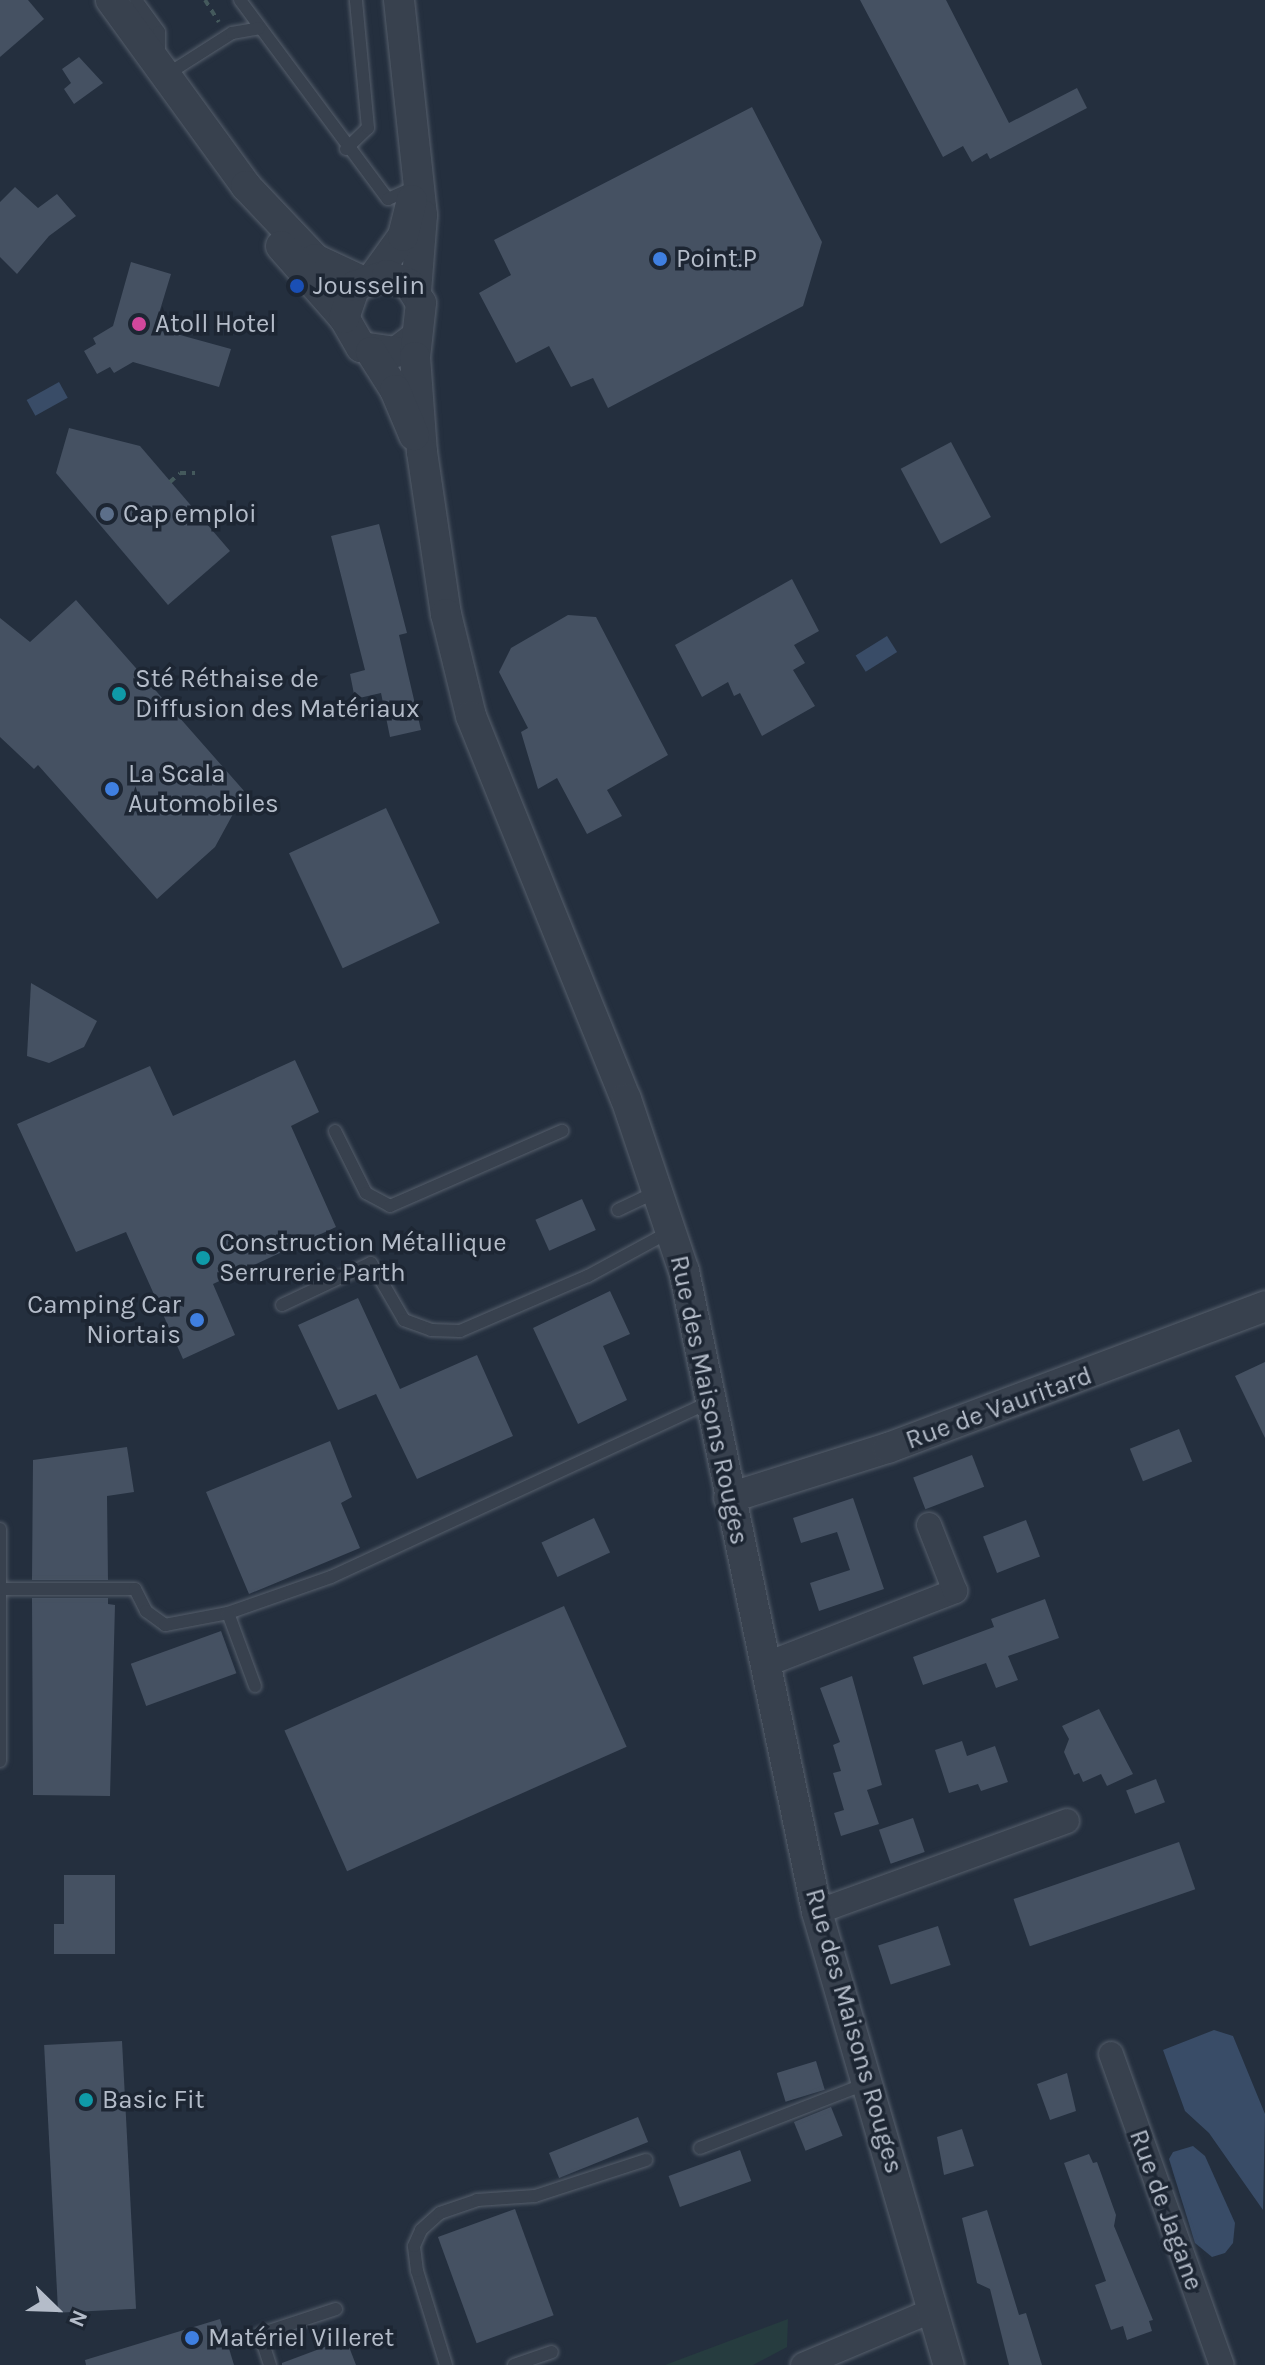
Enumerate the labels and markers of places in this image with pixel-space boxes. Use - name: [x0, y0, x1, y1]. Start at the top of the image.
- place label: Point.P: [676, 243, 757, 275]
- marker: Point.P: [651, 250, 669, 268]
- place label: Jousselin: [313, 270, 425, 302]
- marker: Jousselin: [288, 277, 306, 295]
- place label: Atoll Hotel: [155, 308, 277, 340]
- marker: Atoll Hotel: [130, 315, 148, 333]
- place label: Cap emploi: [123, 498, 257, 530]
- marker: Cap emploi: [98, 505, 116, 523]
- place label: Sté Réthaise de Diffusion des Matériaux: [135, 663, 420, 724]
- marker: Sté Réthaise de Diffusion des Matériaux: [110, 685, 128, 703]
- place label: La Scala Automobiles: [128, 758, 279, 820]
- marker: La Scala Automobiles: [103, 780, 121, 798]
- place label: Construction Métallique Serrurerie Parth: [219, 1227, 506, 1288]
- marker: Construction Métallique Serrurerie Parth: [194, 1249, 212, 1267]
- place label: Camping Car Niortais: [27, 1289, 181, 1350]
- marker: Camping Car Niortais: [188, 1311, 206, 1329]
- place label: Basic Fit: [102, 2084, 205, 2116]
- marker: Basic Fit: [77, 2091, 95, 2109]
- place label: Matériel Villeret: [208, 2322, 394, 2354]
- marker: Matériel Villeret: [183, 2329, 201, 2347]

